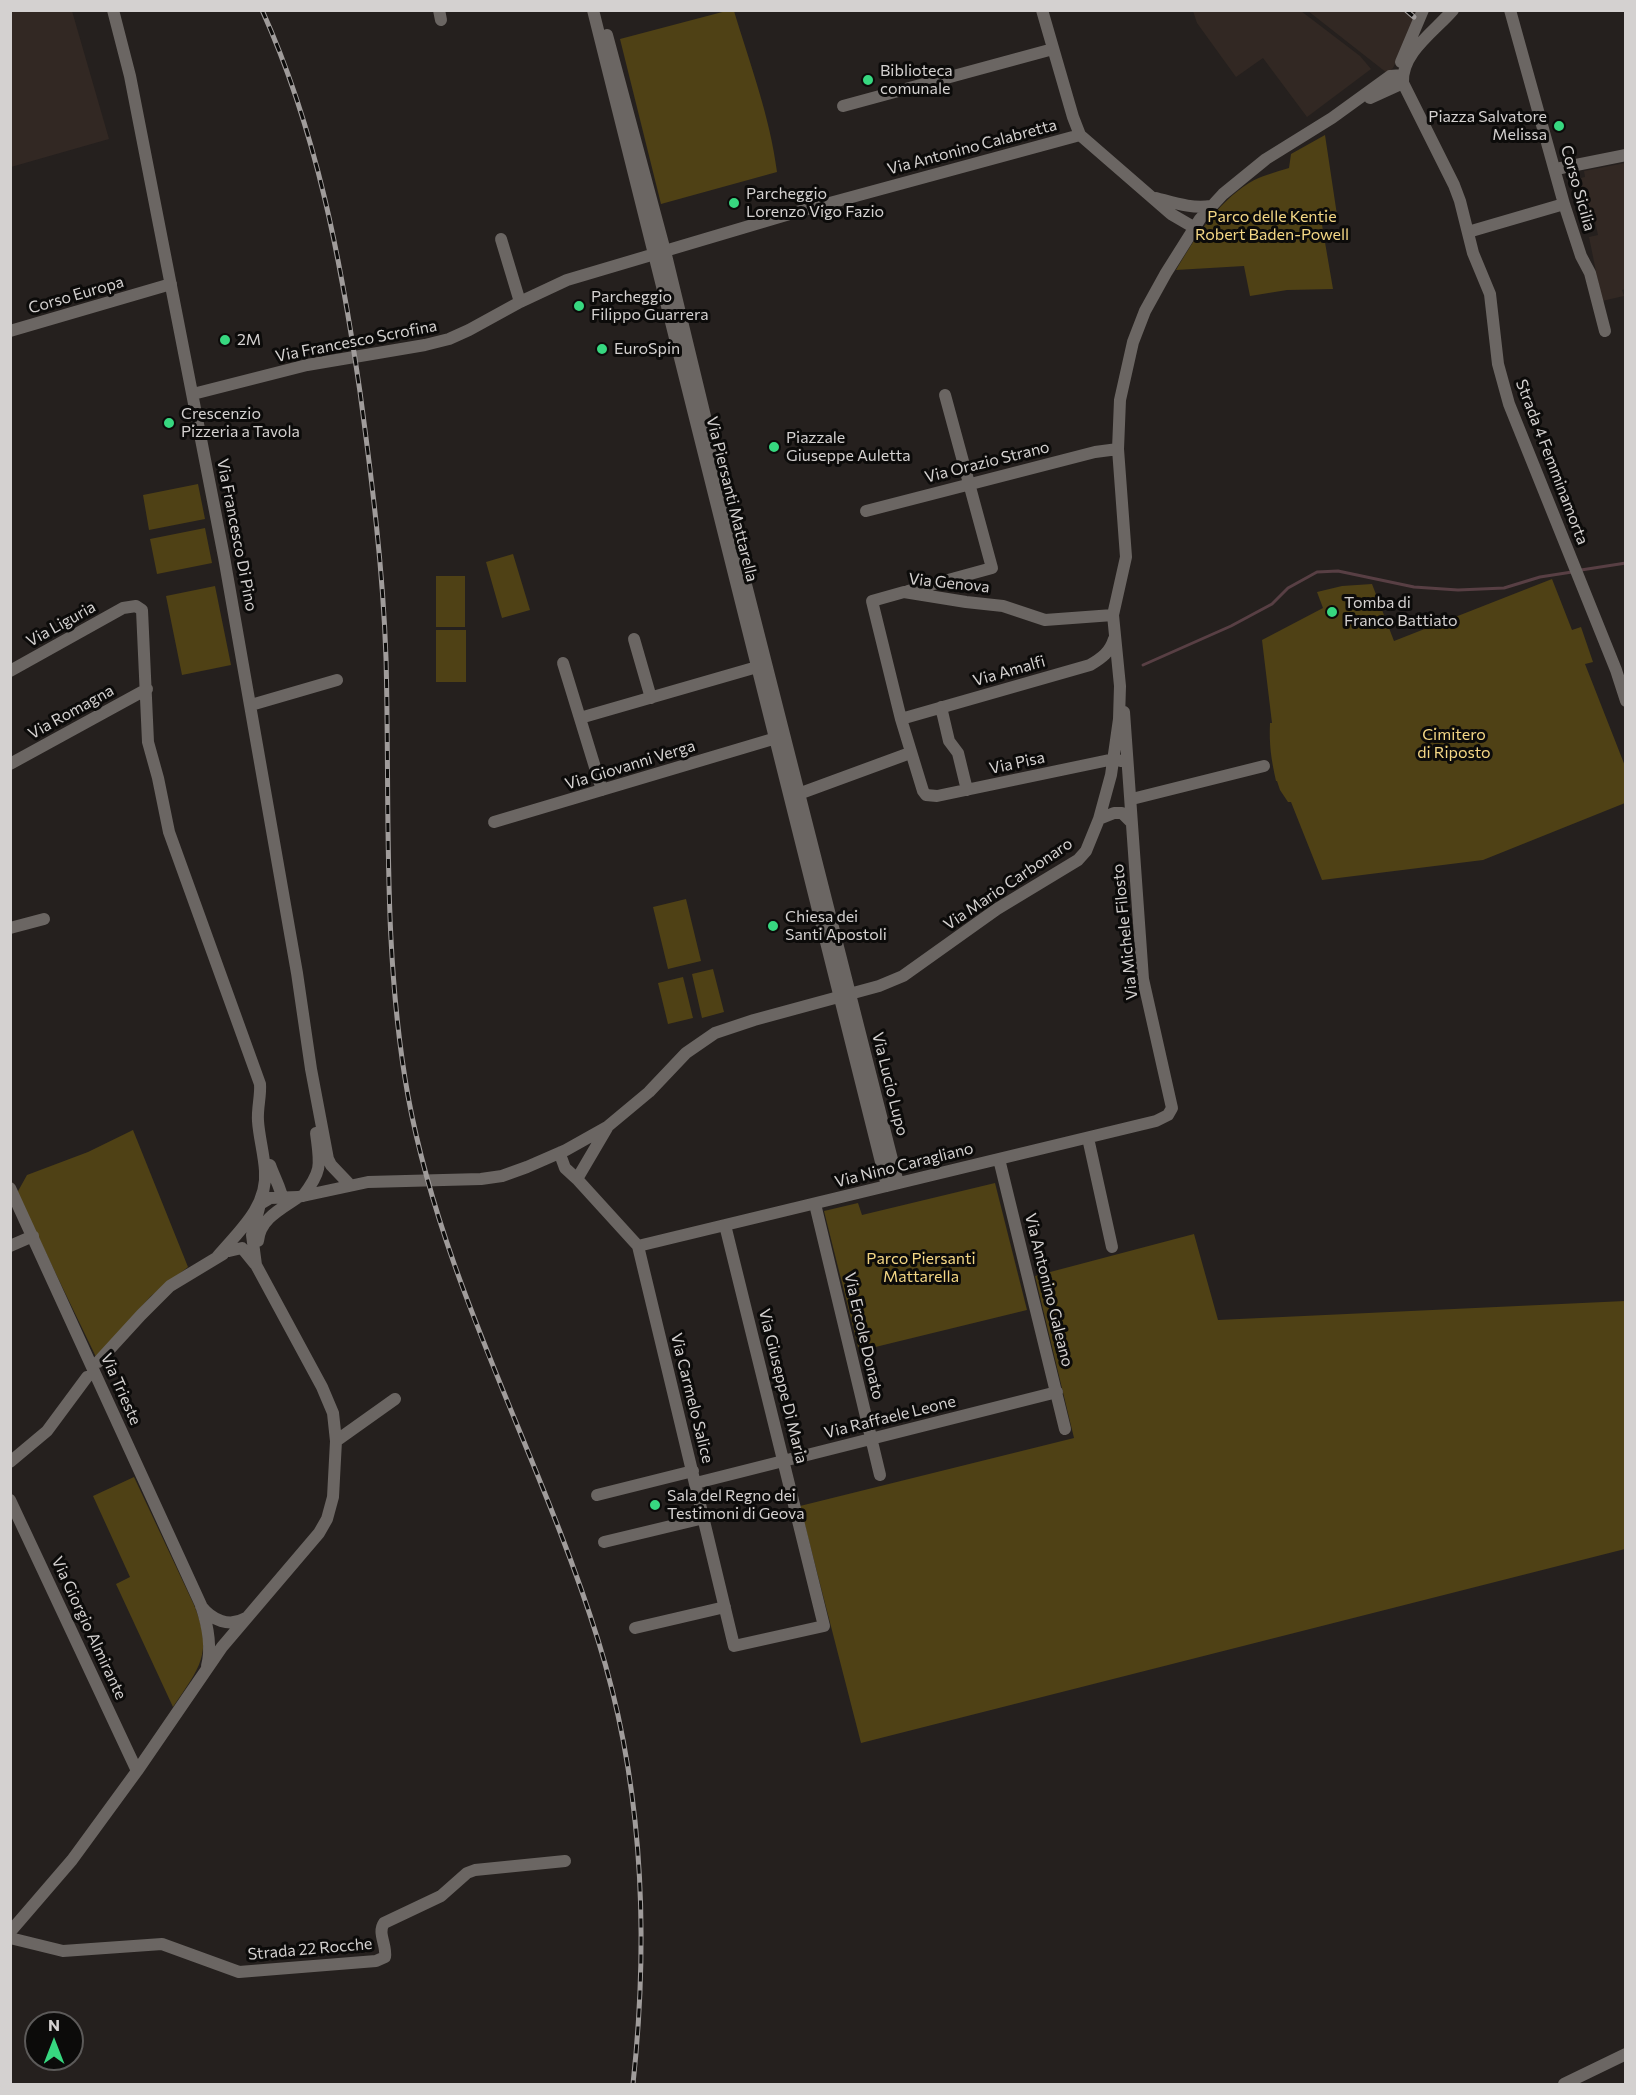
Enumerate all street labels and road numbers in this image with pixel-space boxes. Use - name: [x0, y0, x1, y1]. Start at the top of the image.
- street label: Via Antonino Calabretta: [885, 115, 1059, 179]
- street label: Corso Sicilia: [1557, 143, 1599, 233]
- street label: Corso Europa: [26, 272, 126, 318]
- street label: Via Francesco Scrofina: [274, 316, 438, 366]
- street label: Strada 4 Femminamorta: [1512, 377, 1592, 547]
- street label: Via Piersanti Mattarella: [702, 414, 762, 584]
- street label: Via Orazio Strano: [923, 437, 1051, 487]
- street label: Via Francesco Di Pino: [213, 457, 261, 613]
- street label: Via Genova: [907, 569, 991, 597]
- street label: Via Liguria: [23, 597, 99, 651]
- street label: Via Amalfi: [971, 652, 1047, 690]
- street label: Via Romagna: [25, 681, 117, 743]
- street label: Via Giovanni Verga: [563, 736, 697, 794]
- street label: Via Pisa: [987, 748, 1047, 778]
- street label: Via Mario Carbonaro: [940, 834, 1076, 934]
- street label: Via Michele Filosto: [1108, 863, 1142, 1001]
- street label: Via Lucio Lupo: [868, 1030, 912, 1138]
- street label: Via Nino Caragliano: [833, 1138, 975, 1192]
- street label: Via Antonino Galeano: [1021, 1211, 1077, 1369]
- street label: Via Ercole Donato: [840, 1270, 888, 1402]
- street label: Via Giuseppe Di Maria: [754, 1307, 812, 1465]
- street label: Via Carmelo Salice: [667, 1331, 717, 1465]
- street label: Via Trieste: [97, 1350, 145, 1428]
- street label: Via Raffaele Leone: [822, 1391, 958, 1443]
- street label: Via Giorgio Almirante: [47, 1553, 131, 1703]
- street label: Strada 22 Rocche: [247, 1934, 373, 1964]

